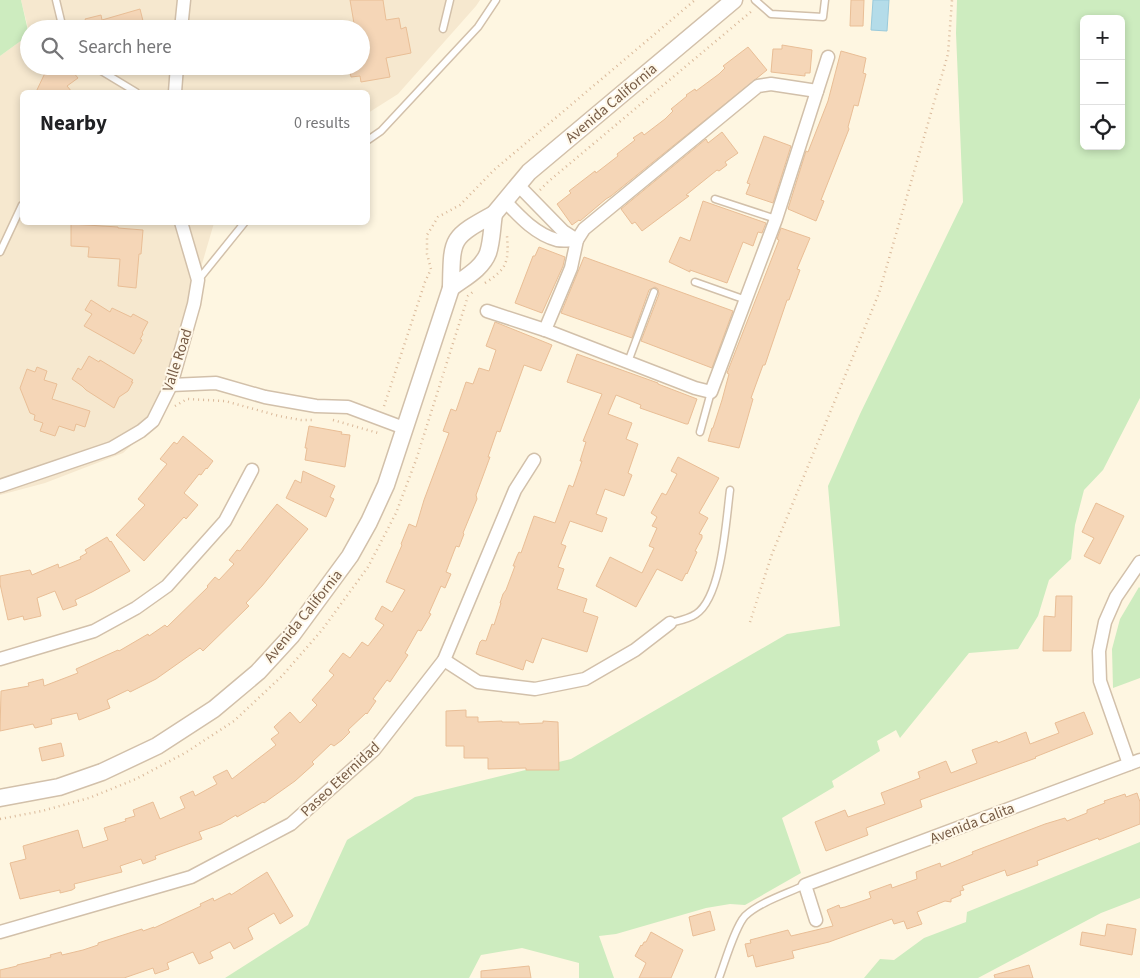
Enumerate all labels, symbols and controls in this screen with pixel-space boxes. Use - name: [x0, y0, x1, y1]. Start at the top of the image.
- map controls: [1080, 15, 1125, 150]
- button: +: [1080, 15, 1125, 60]
- search box: [20, 20, 370, 75]
- icon: search: [38, 34, 66, 62]
- text: Search here: [78, 34, 172, 61]
- street label: Avenida California: [561, 59, 662, 148]
- button: −: [1080, 60, 1125, 105]
- button: locate: [1080, 105, 1125, 150]
- text: Nearby: [40, 108, 107, 138]
- text: 0 results: [294, 112, 350, 134]
- street label: Valle Road: [157, 326, 198, 394]
- street label: Avenida California: [259, 565, 347, 667]
- street label: Paseo Eternidad: [296, 737, 385, 822]
- street label: Avenida Calita: [927, 798, 1018, 849]

